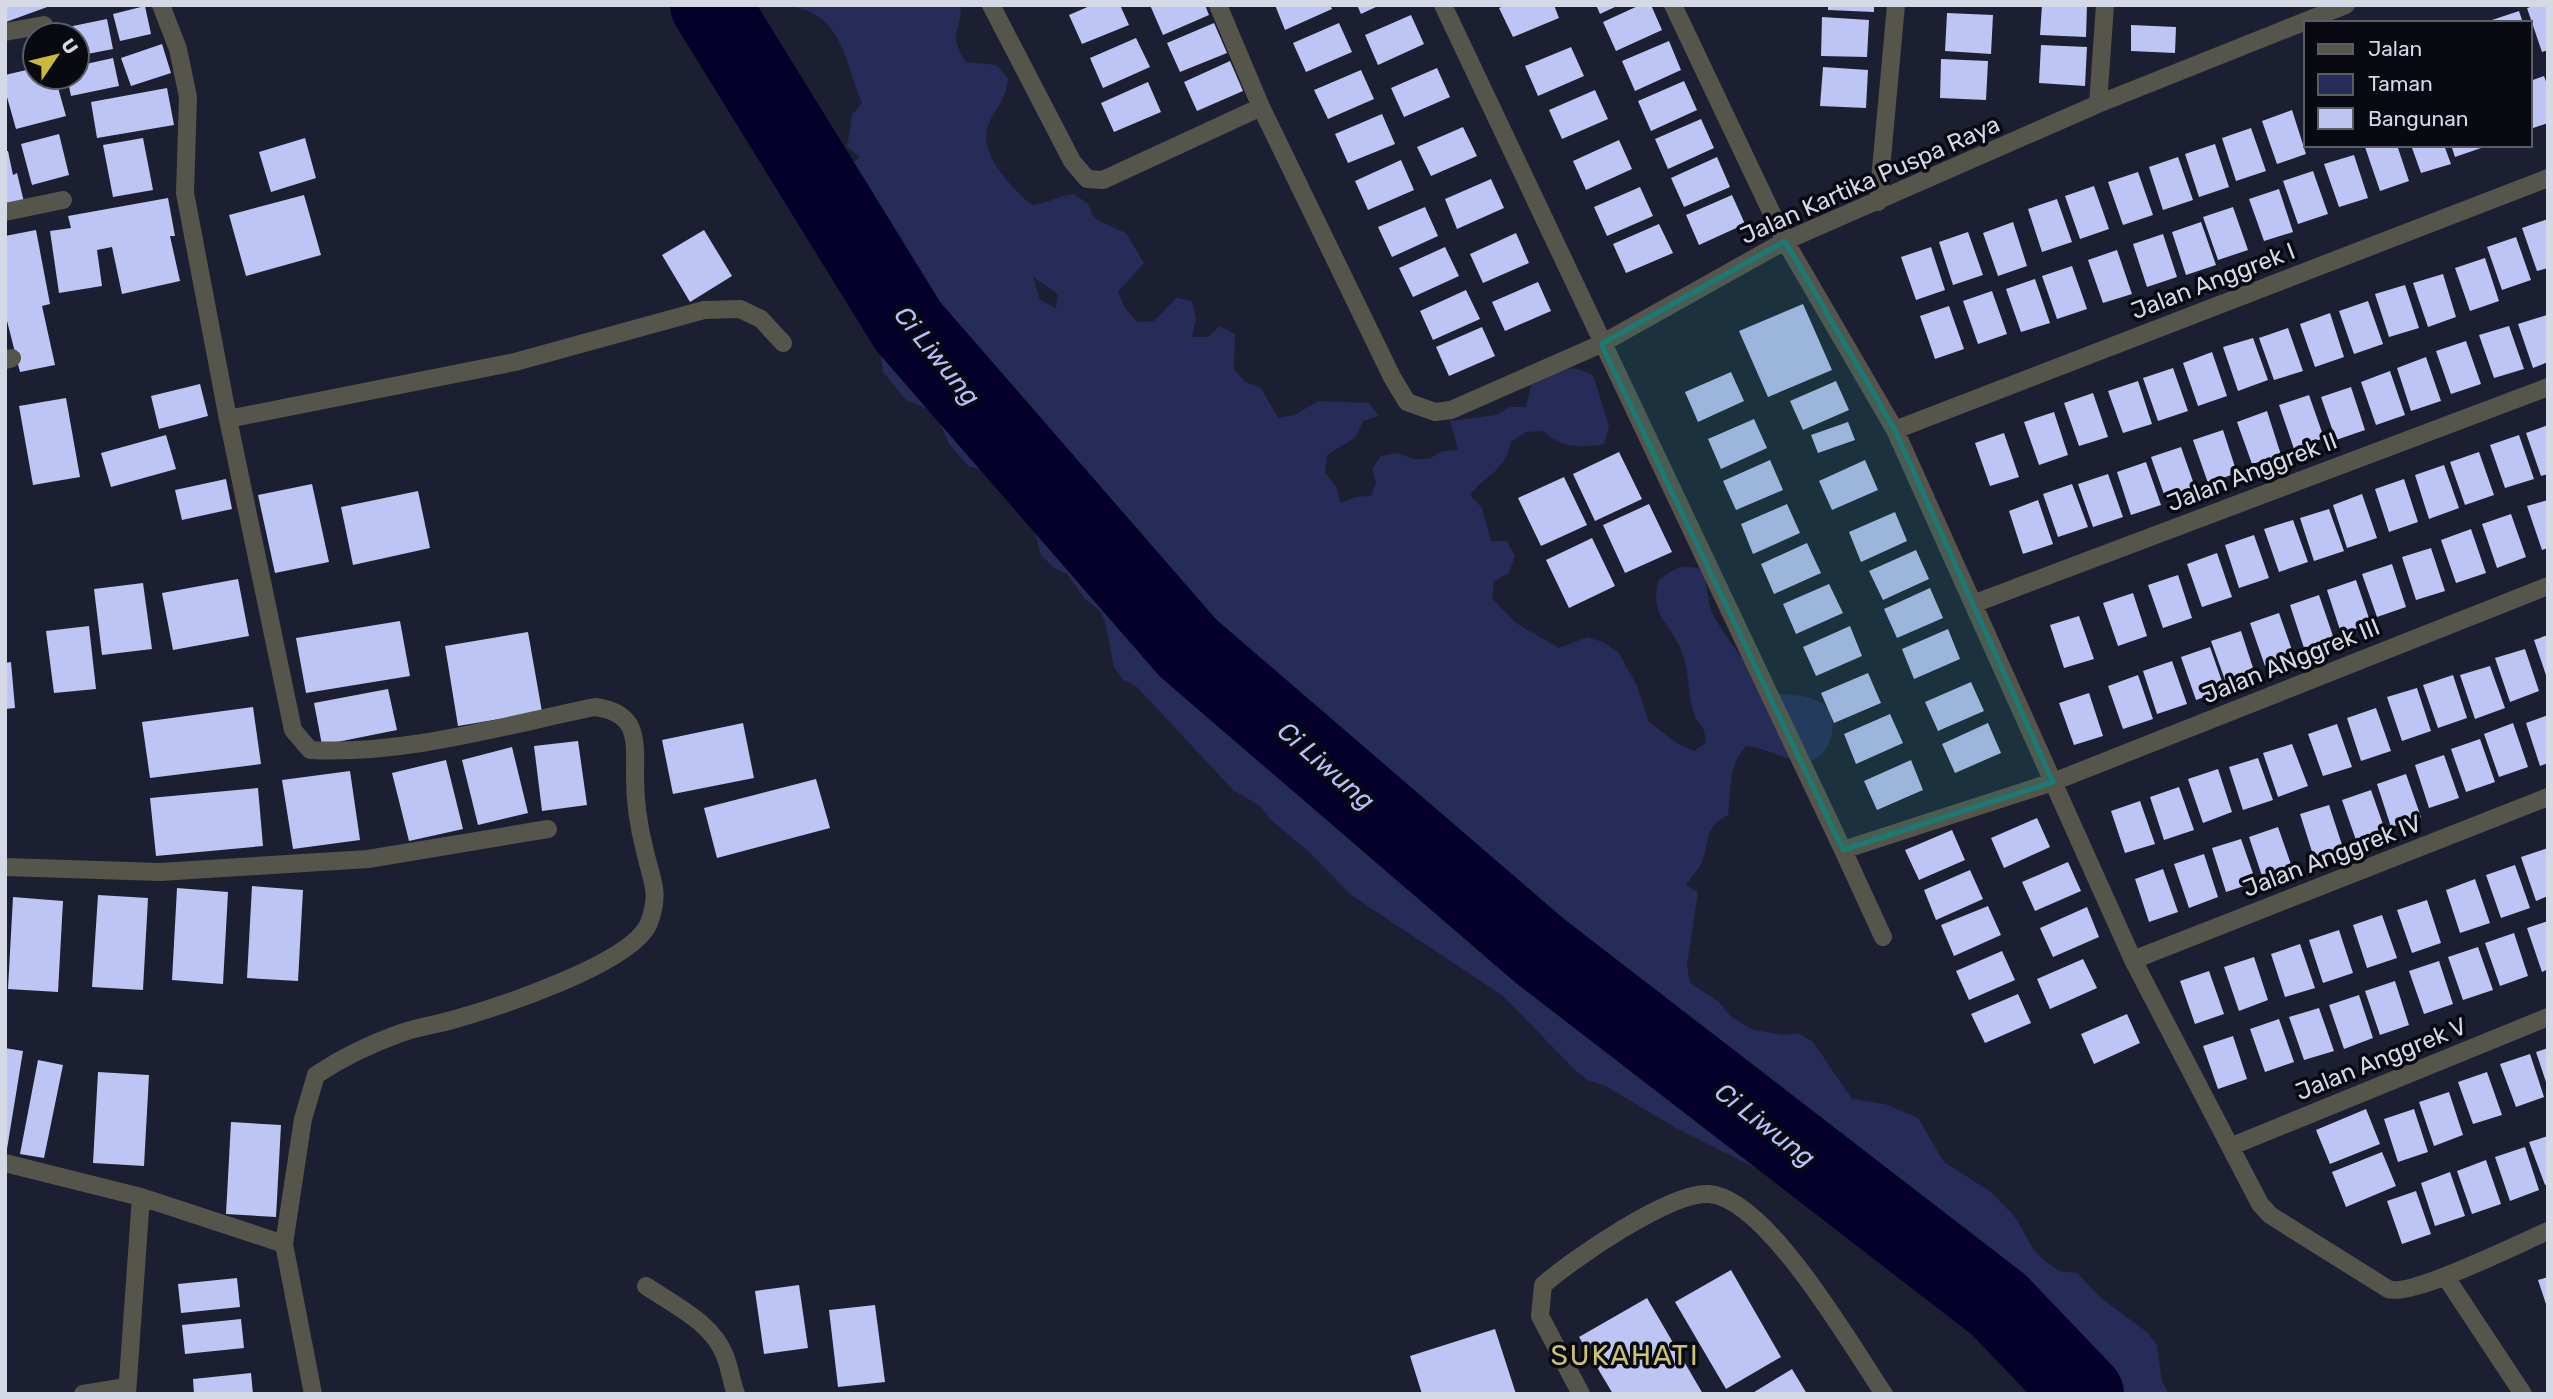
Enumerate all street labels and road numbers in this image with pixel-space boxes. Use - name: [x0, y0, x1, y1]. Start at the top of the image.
- street label: Jalan Kartika Puspa Raya: [1736, 110, 2004, 250]
- street label: Jalan Anggrek I: [2127, 237, 2299, 325]
- street label: Jalan Anggrek II: [2163, 427, 2341, 517]
- street label: Jalan ANggrek III: [2198, 613, 2384, 709]
- street label: Jalan Anggrek IV: [2239, 809, 2425, 903]
- street label: Jalan Anggrek V: [2291, 1012, 2471, 1106]

